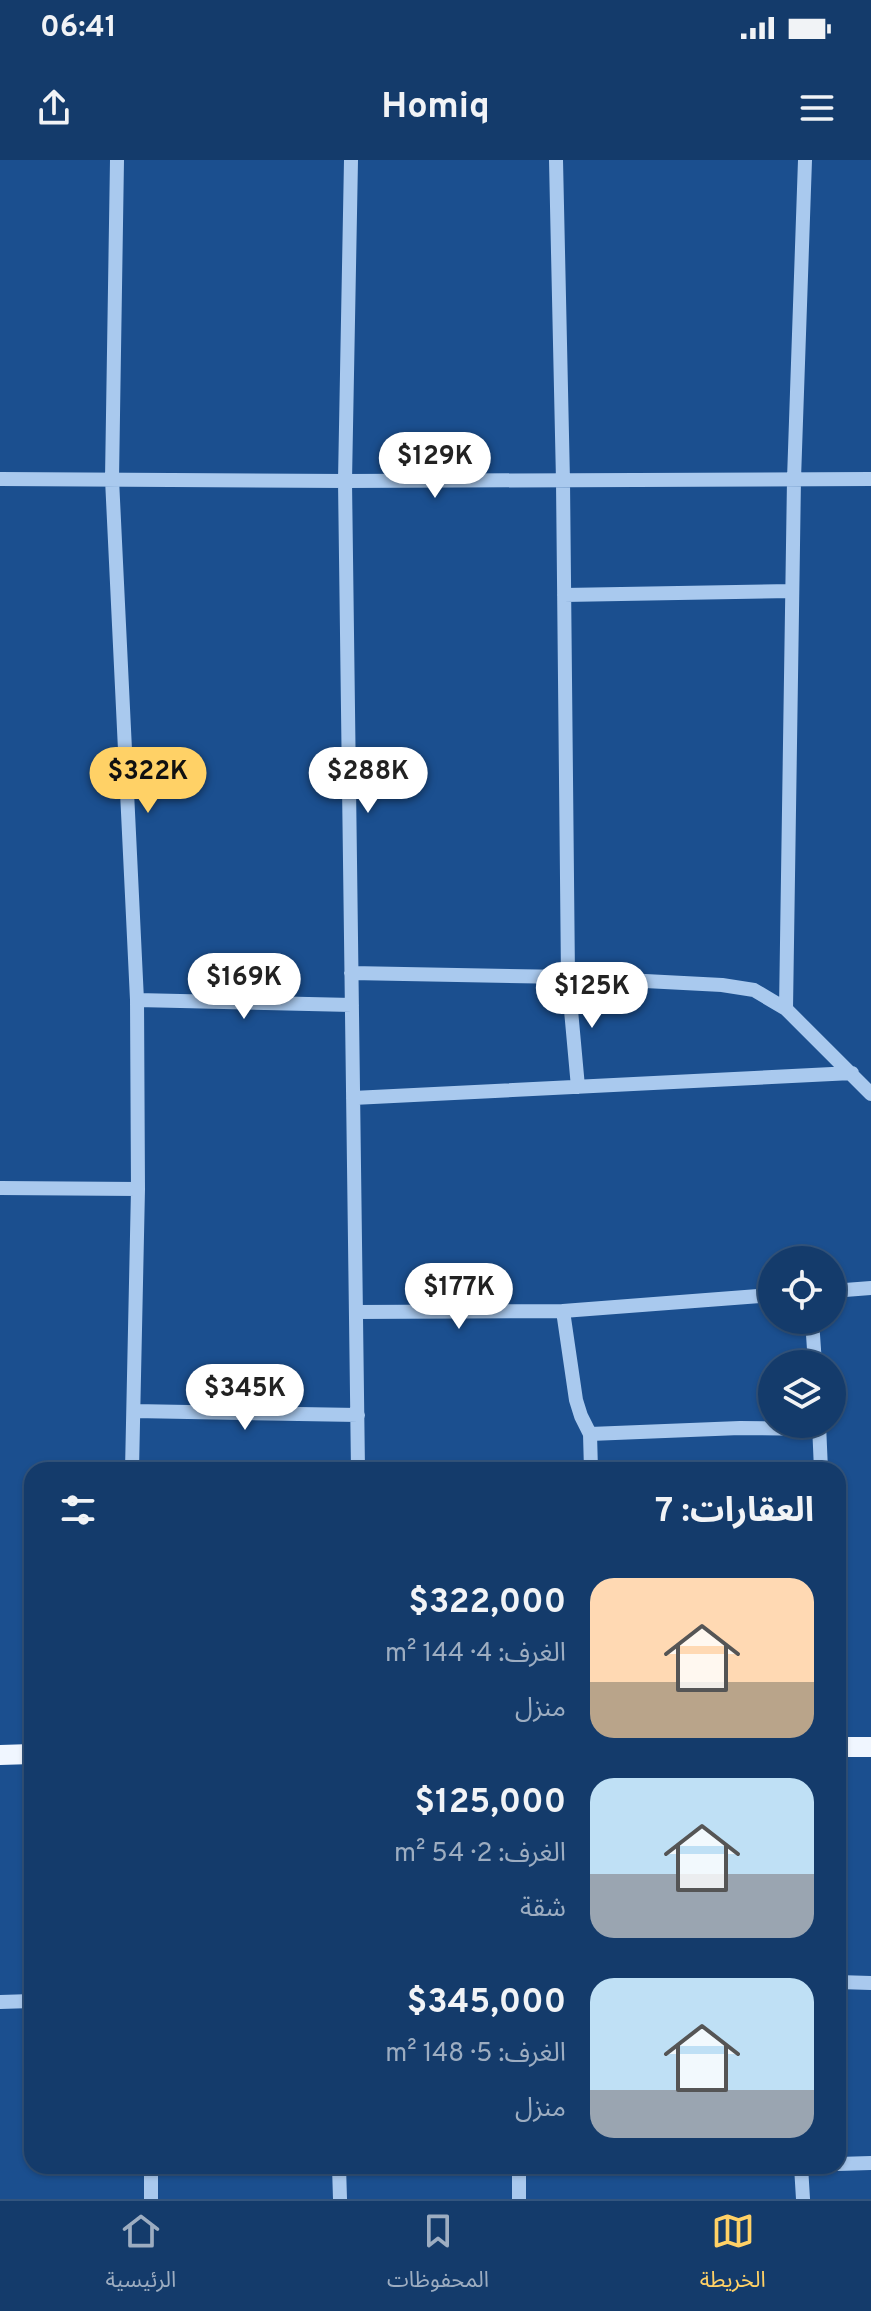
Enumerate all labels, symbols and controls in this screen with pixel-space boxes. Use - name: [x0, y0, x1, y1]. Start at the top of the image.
- text: 06:41: [40, 10, 117, 47]
- text: Homiq: [381, 85, 490, 131]
- icon: share: [32, 86, 76, 130]
- icon: menu: [795, 86, 839, 130]
- pin: $129K: [379, 432, 491, 500]
- text: $129K: [397, 441, 473, 474]
- pin: $322K: [92, 747, 204, 815]
- pin: $288K: [312, 747, 424, 815]
- text: $322K: [108, 756, 188, 789]
- text: $288K: [327, 756, 409, 789]
- pin: $169K: [188, 953, 300, 1021]
- text: $169K: [206, 962, 282, 995]
- pin: $125K: [536, 962, 648, 1030]
- text: $125K: [554, 971, 630, 1004]
- map controls: [758, 1246, 846, 1438]
- button: locate: [758, 1246, 846, 1334]
- pin: $177K: [403, 1263, 515, 1331]
- text: $177K: [423, 1272, 495, 1305]
- button: layers: [758, 1350, 846, 1438]
- pin: $345K: [189, 1364, 301, 1432]
- text: $345K: [204, 1373, 286, 1406]
- icon: filters: [56, 1488, 100, 1532]
- text: العقارات: 7: [655, 1491, 814, 1534]
- text: $322,000: [408, 1582, 566, 1625]
- icon: home: [654, 1610, 750, 1706]
- text: الغرف: 4 · 144 m²: [385, 1638, 566, 1671]
- text: منزل: [515, 1693, 566, 1726]
- text: $125,000: [415, 1782, 566, 1825]
- icon: home: [654, 1810, 750, 1906]
- text: الغرف: 2 · 54 m²: [394, 1838, 566, 1871]
- text: شقة: [520, 1893, 566, 1926]
- text: $345,000: [407, 1982, 566, 2025]
- icon: home: [654, 2010, 750, 2106]
- text: الغرف: 5 · 148 m²: [385, 2038, 566, 2071]
- text: منزل: [515, 2093, 566, 2126]
- tab: الرئيسية: [105, 2209, 176, 2303]
- tab: المحفوظات: [387, 2209, 489, 2303]
- tab: الخريطة: [700, 2209, 766, 2303]

